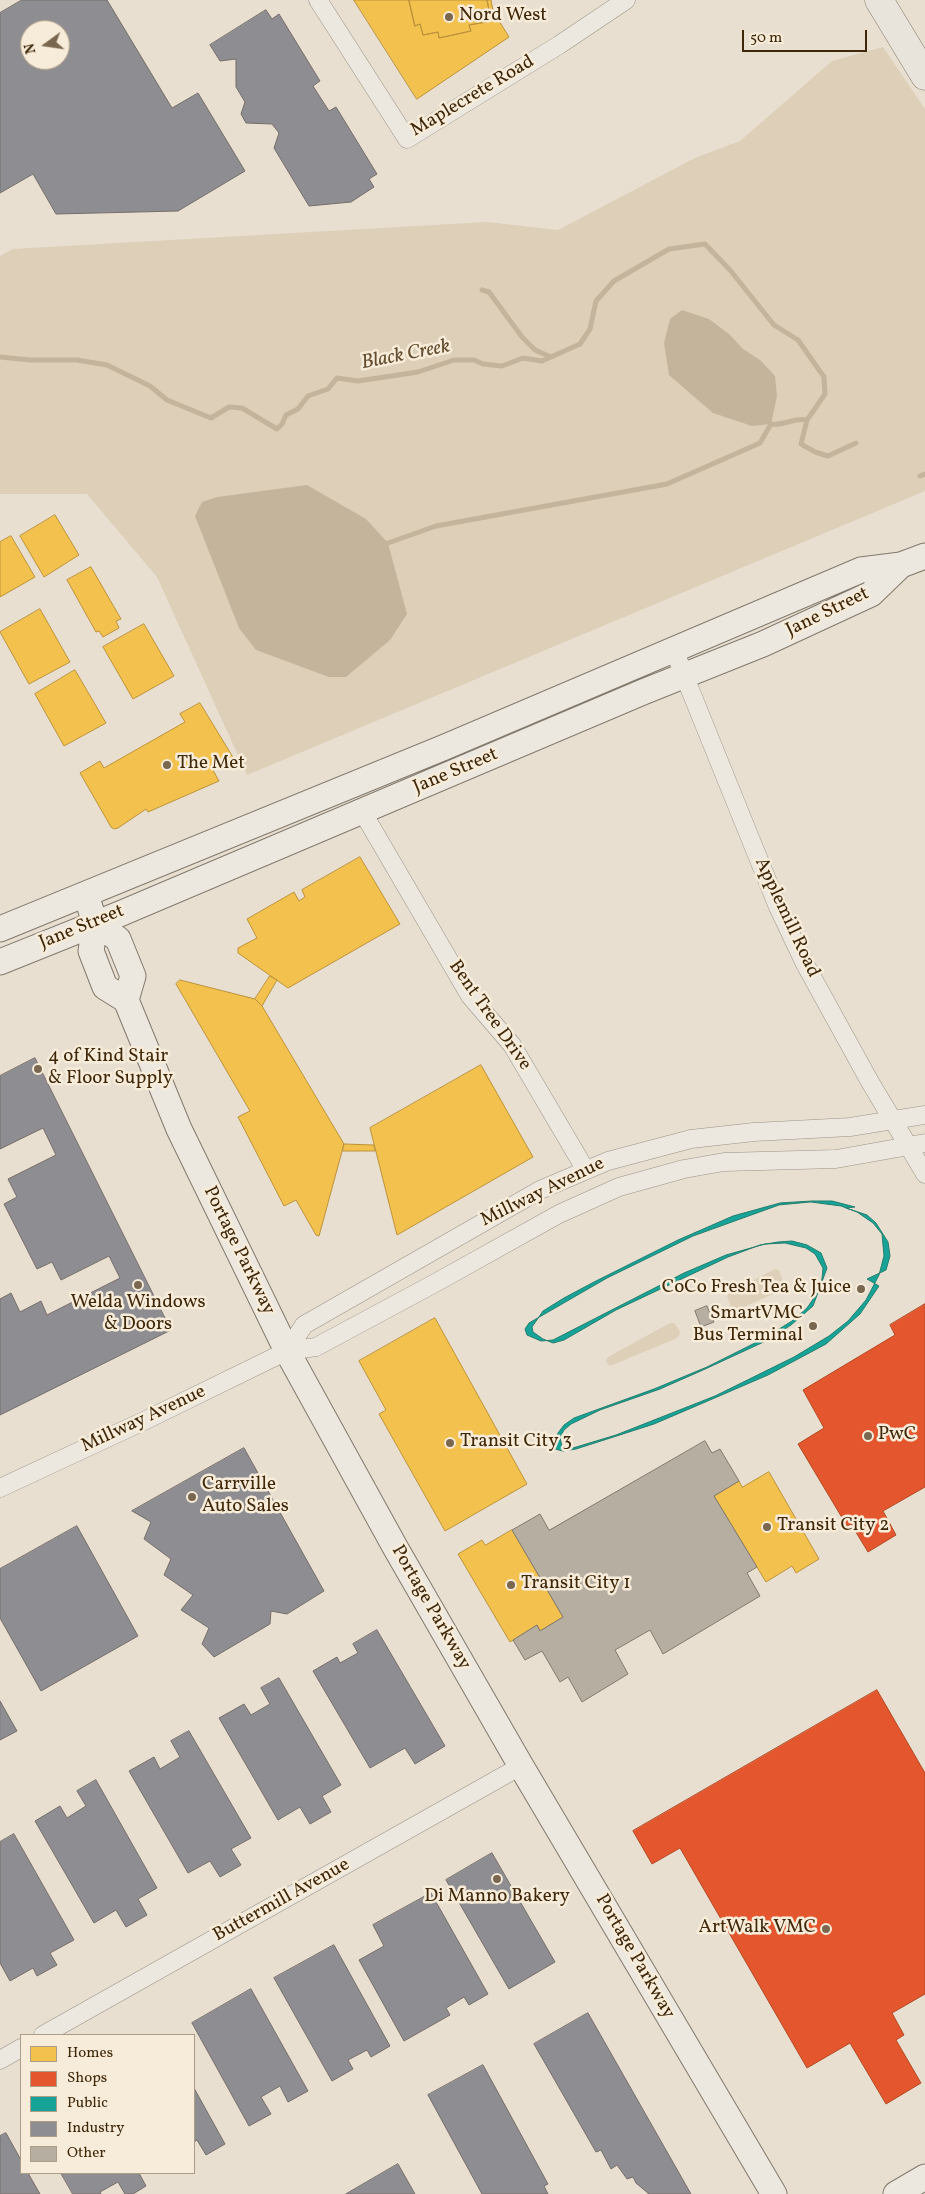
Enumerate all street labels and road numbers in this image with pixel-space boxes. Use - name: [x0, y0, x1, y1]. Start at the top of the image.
- street label: Maplecrete Road: [407, 51, 539, 143]
- street label: Jane Street: [783, 583, 873, 643]
- street label: Jane Street: [410, 744, 502, 800]
- street label: Applemill Road: [748, 855, 824, 981]
- street label: Jane Street: [36, 901, 128, 955]
- street label: Bent Tree Drive: [443, 957, 535, 1075]
- street label: Millway Avenue: [478, 1153, 608, 1233]
- street label: Portage Parkway: [197, 1183, 279, 1319]
- street label: Millway Avenue: [78, 1381, 210, 1459]
- street label: Portage Parkway: [385, 1542, 475, 1674]
- street label: Buttermill Avenue: [210, 1854, 354, 1948]
- street label: Portage Parkway: [589, 1891, 679, 2023]

